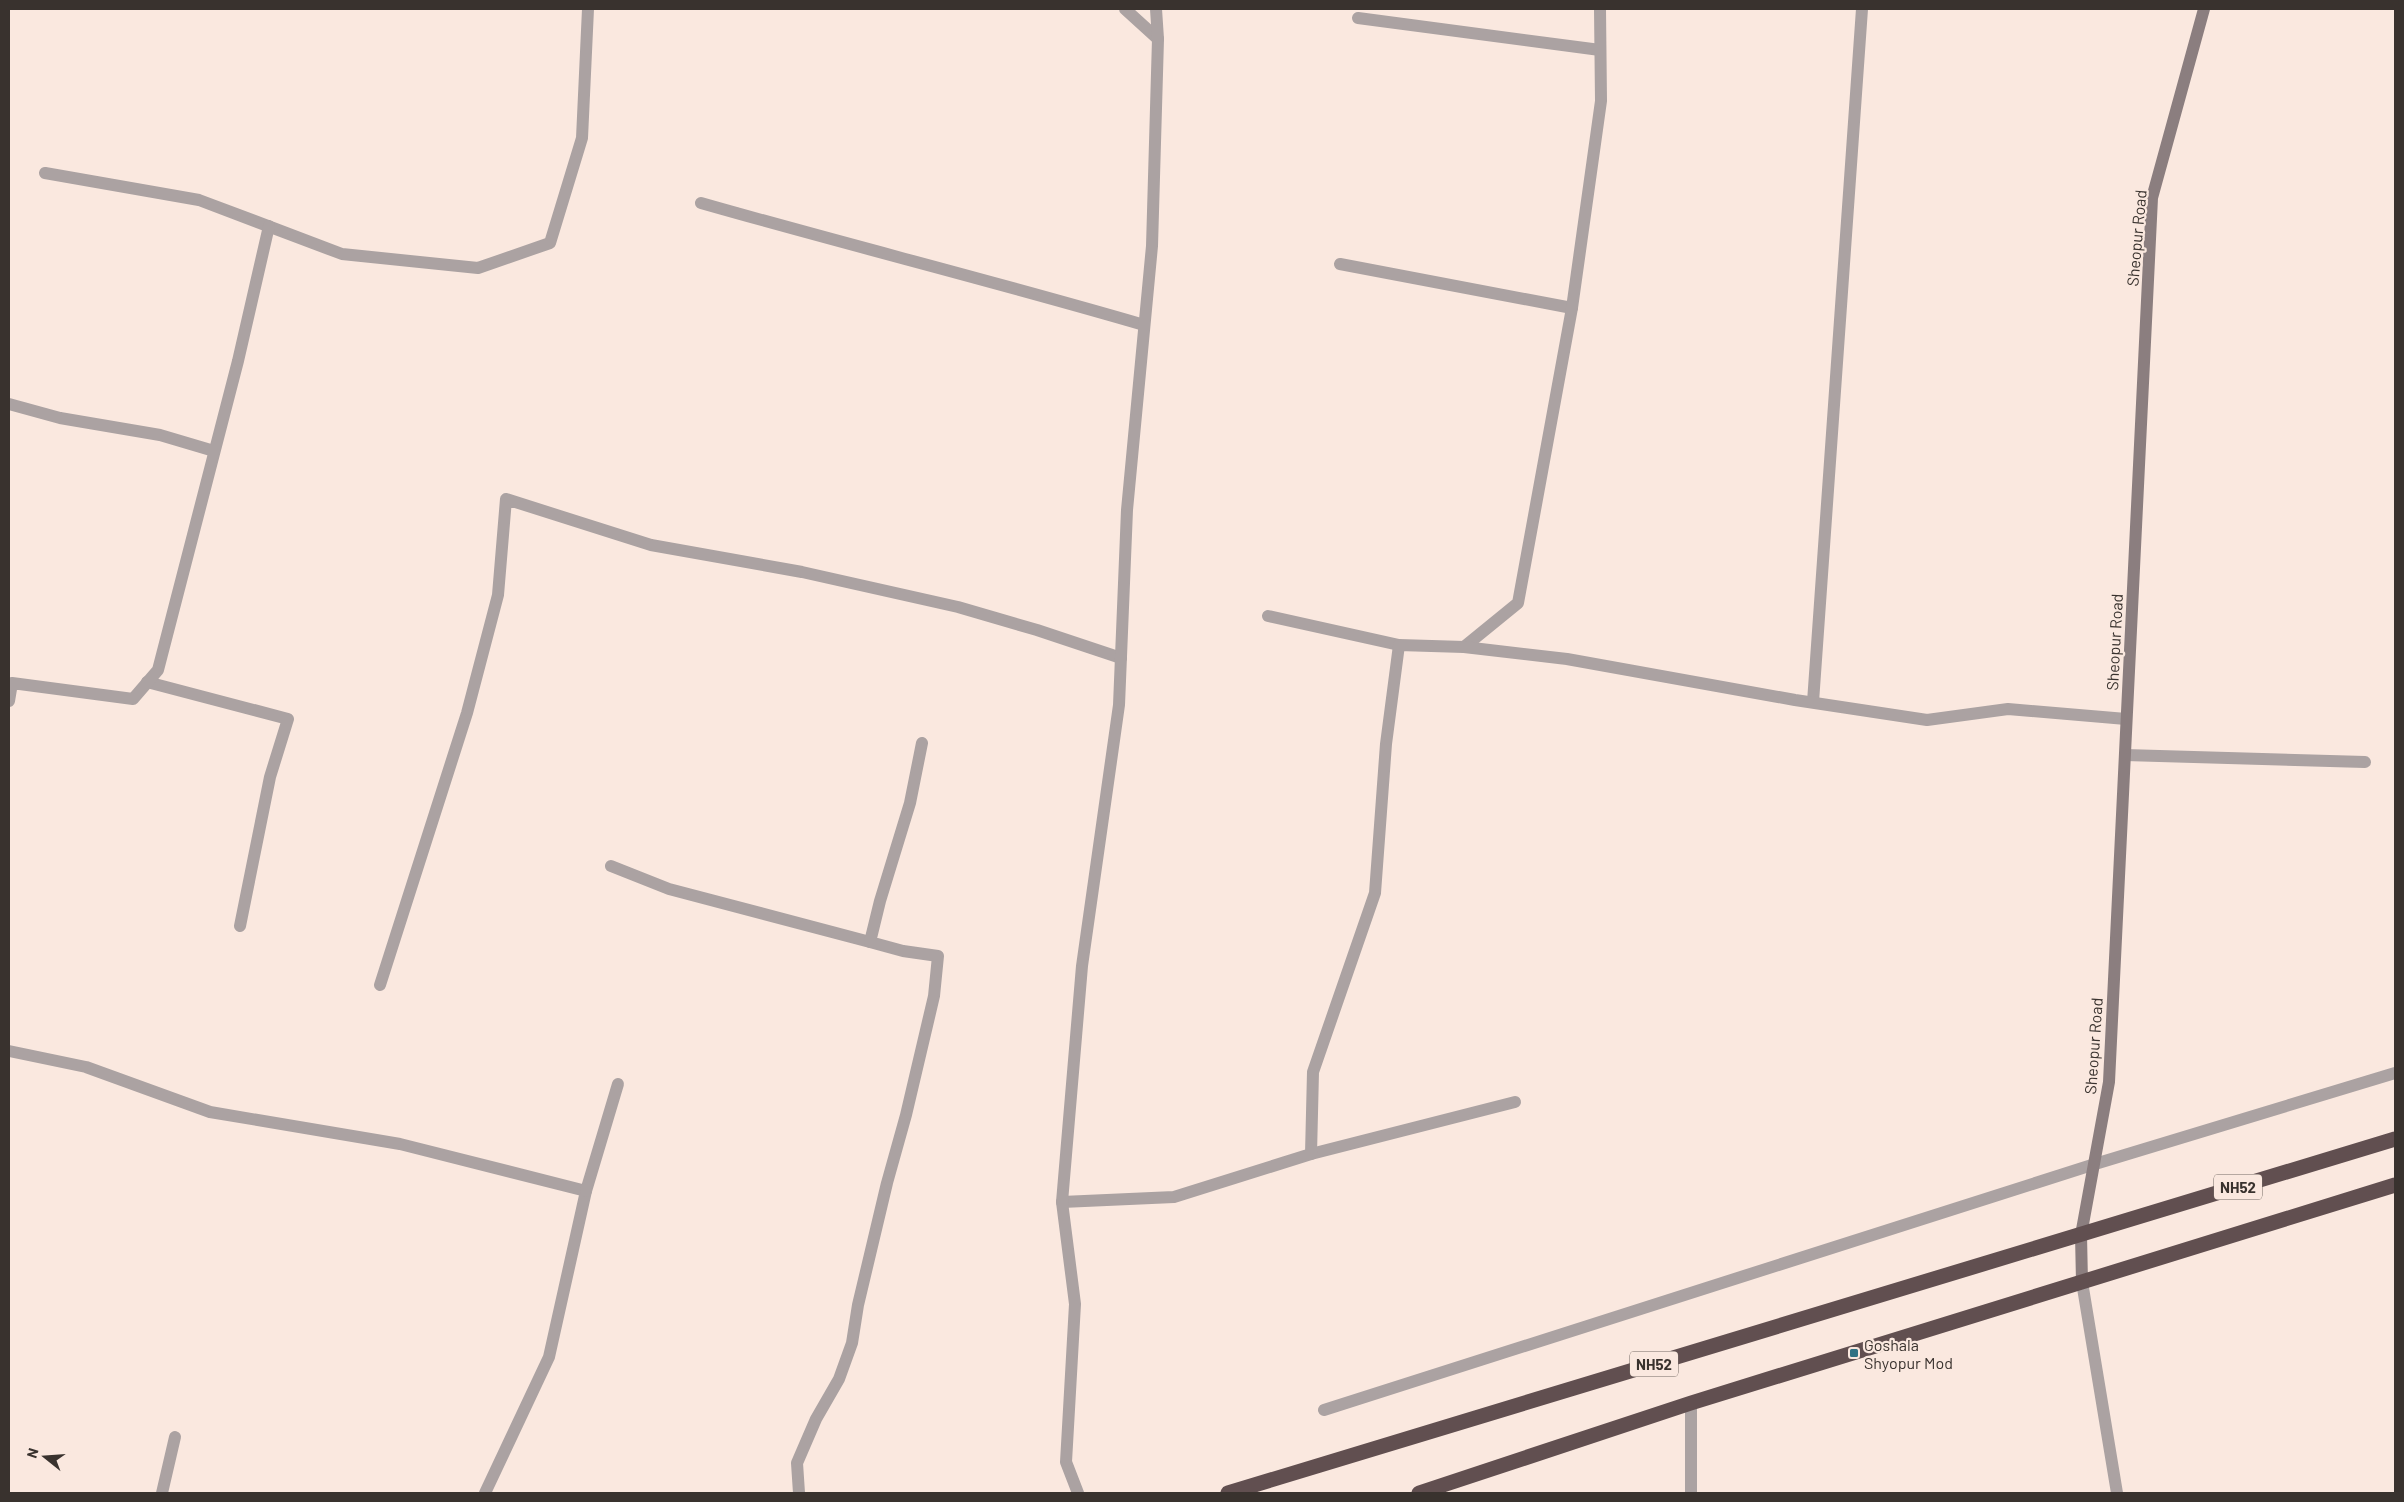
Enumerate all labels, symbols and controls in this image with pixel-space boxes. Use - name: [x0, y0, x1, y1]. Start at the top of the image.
- street label: Sheopur Road: [2122, 189, 2150, 287]
- street label: Sheopur Road: [2102, 593, 2126, 691]
- street label: Sheopur Road: [2080, 997, 2106, 1095]
- road number: NH52: [2214, 1174, 2262, 1200]
- place label: Goshala Shyopur Mod: [1864, 1335, 1953, 1372]
- marker: Goshala Shyopur Mod: [1848, 1347, 1860, 1359]
- road number: NH52: [1630, 1352, 1678, 1376]
- north arrow: [20, 1432, 70, 1482]
- text: N: [23, 1446, 42, 1460]

